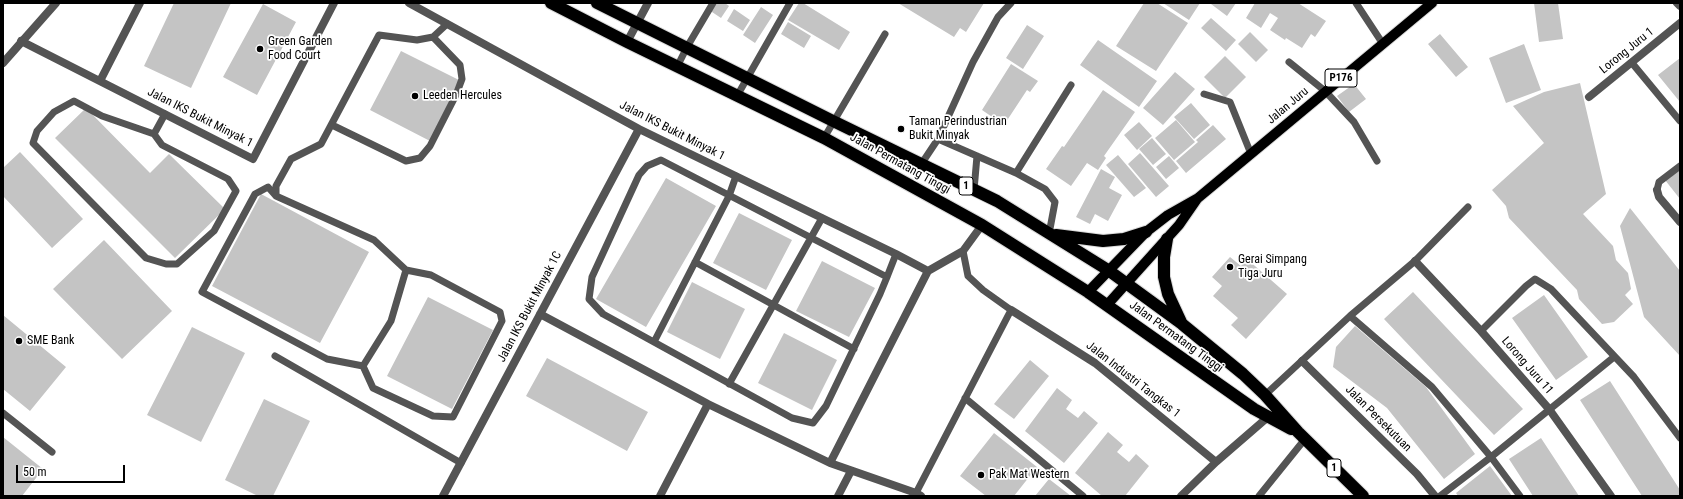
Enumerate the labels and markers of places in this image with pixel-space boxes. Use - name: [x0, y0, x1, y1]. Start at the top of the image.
- place label: Green Garden Food Court: [268, 35, 332, 63]
- marker: Green Garden Food Court: [255, 44, 265, 54]
- place label: Leeden Hercules: [423, 89, 502, 103]
- marker: Leeden Hercules: [410, 91, 420, 101]
- place label: Taman Perindustrian Bukit Minyak: [909, 115, 1007, 143]
- marker: Taman Perindustrian Bukit Minyak: [896, 124, 906, 134]
- place label: Gerai Simpang Tiga Juru: [1238, 253, 1307, 281]
- marker: Gerai Simpang Tiga Juru: [1225, 262, 1235, 272]
- place label: SME Bank: [27, 334, 75, 348]
- marker: SME Bank: [14, 336, 24, 346]
- place label: Pak Mat Western: [989, 468, 1069, 482]
- marker: Pak Mat Western: [976, 470, 986, 480]

